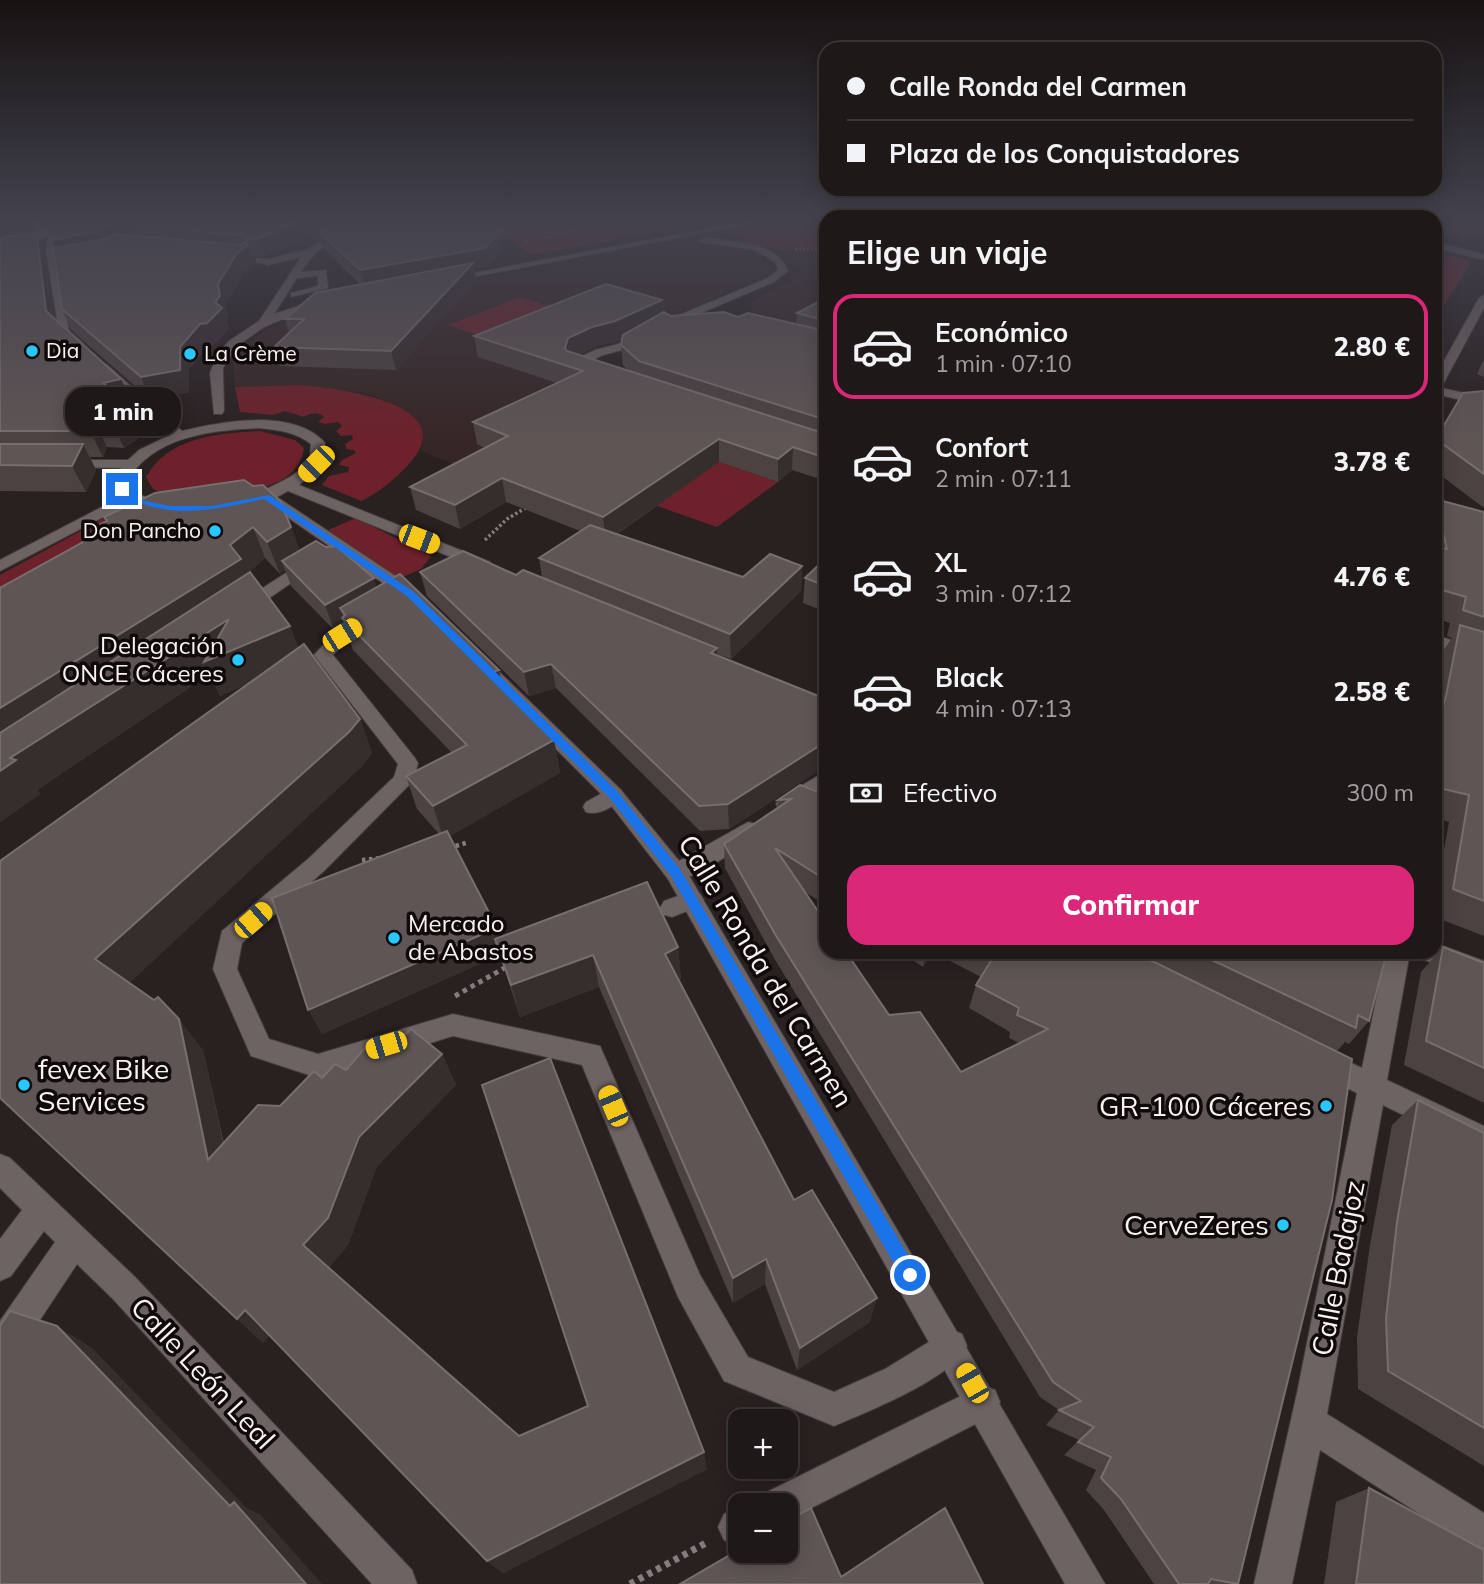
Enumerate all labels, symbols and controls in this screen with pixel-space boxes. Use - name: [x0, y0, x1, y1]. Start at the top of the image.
- text: Calle Ronda del Carmen: [889, 70, 1187, 103]
- text: Plaza de los Conquistadores: [889, 137, 1240, 170]
- text: Elige un viaje: [847, 232, 1048, 272]
- icon: car: [851, 315, 914, 378]
- text: Económico: [935, 316, 1068, 349]
- text: 2.80 €: [1334, 330, 1410, 363]
- place label: Dia: [46, 337, 79, 363]
- place label: La Crème: [204, 340, 297, 366]
- marker: Dia: [24, 343, 40, 359]
- marker: La Crème: [182, 346, 198, 362]
- text: 1 min · 07:10: [935, 349, 1072, 378]
- callout: 1 min: [64, 388, 180, 436]
- text: 1 min: [92, 397, 154, 426]
- icon: car: [851, 430, 914, 493]
- text: Confort: [935, 431, 1028, 464]
- car: [294, 442, 339, 486]
- text: 3.78 €: [1334, 445, 1410, 478]
- text: 2 min · 07:11: [935, 464, 1072, 493]
- route end: [106, 473, 138, 505]
- place label: Don Pancho: [83, 517, 201, 543]
- car: [396, 522, 443, 556]
- marker: Don Pancho: [207, 523, 223, 539]
- icon: car: [851, 545, 914, 608]
- text: XL: [935, 546, 967, 579]
- text: 4.76 €: [1334, 560, 1410, 593]
- text: 3 min · 07:12: [935, 579, 1072, 608]
- car: [319, 615, 366, 655]
- place label: Delegación ONCE Cáceres: [62, 630, 224, 688]
- marker: Delegación ONCE Cáceres: [230, 652, 246, 668]
- icon: car: [851, 660, 914, 723]
- text: Black: [935, 661, 1003, 694]
- text: 2.58 €: [1334, 675, 1410, 708]
- text: 4 min · 07:13: [935, 694, 1072, 723]
- icon: cash: [847, 774, 885, 812]
- text: Efectivo: [903, 776, 997, 809]
- text: 300 m: [1346, 778, 1414, 807]
- street label: Calle Ronda del Carmen: [671, 828, 862, 1113]
- button: Confirmar: [847, 865, 1414, 945]
- car: [231, 898, 276, 942]
- place label: Mercado de Abastos: [408, 908, 534, 966]
- marker: Mercado de Abastos: [386, 930, 402, 946]
- car: [363, 1029, 410, 1061]
- place label: fevex Bike Services: [38, 1051, 169, 1118]
- marker: fevex Bike Services: [16, 1077, 32, 1093]
- car: [596, 1083, 631, 1129]
- place label: GR-100 Cáceres: [1099, 1088, 1312, 1123]
- marker: GR-100 Cáceres: [1318, 1098, 1334, 1114]
- street label: Calle Badajoz: [1303, 1177, 1372, 1359]
- place label: CerveZeres: [1124, 1207, 1269, 1242]
- marker: CerveZeres: [1275, 1217, 1291, 1233]
- route start: [894, 1259, 926, 1291]
- street label: Calle León Leal: [124, 1289, 283, 1456]
- car: [953, 1360, 992, 1406]
- map controls: [728, 1409, 798, 1563]
- button: +: [728, 1409, 798, 1479]
- button: −: [728, 1493, 798, 1563]

